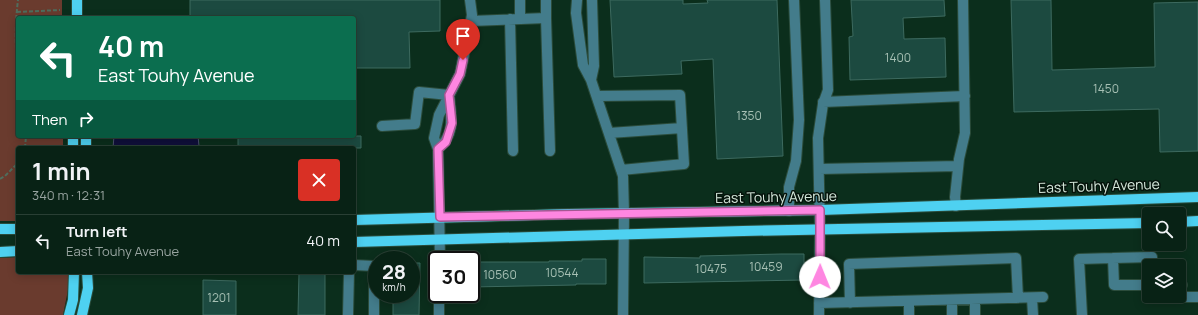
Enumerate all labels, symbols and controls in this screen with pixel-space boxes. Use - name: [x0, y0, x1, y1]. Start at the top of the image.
- pin: [446, 19, 480, 60]
- icon: arrive: [452, 25, 474, 47]
- text: 40 m: [98, 27, 164, 65]
- icon: left: [32, 32, 84, 84]
- house number: 1400: [885, 49, 911, 66]
- text: East Touhy Avenue: [98, 63, 255, 87]
- house number: 1450: [1093, 80, 1119, 97]
- house number: 1350: [736, 107, 762, 124]
- icon: right: [75, 108, 97, 130]
- text: Then: [32, 109, 67, 130]
- text: 1 min: [32, 154, 91, 187]
- button: close: [298, 159, 340, 201]
- street label: East Touhy Avenue: [1038, 174, 1160, 197]
- text: 340 m · 12:31: [32, 186, 105, 204]
- street label: East Touhy Avenue: [715, 186, 837, 207]
- map controls: [1142, 207, 1186, 303]
- button: search: [1142, 207, 1186, 251]
- text: Turn left: [66, 221, 128, 242]
- icon: left: [32, 230, 54, 252]
- text: 40 m: [306, 230, 340, 251]
- text: East Touhy Avenue: [66, 242, 179, 260]
- speed limit sign: 30: [428, 251, 480, 303]
- position arrow: [799, 256, 841, 298]
- text: 28: [382, 258, 406, 285]
- house number: 10459: [749, 258, 783, 275]
- button: layers: [1142, 259, 1186, 303]
- house number: 10475: [695, 260, 727, 277]
- house number: 10544: [545, 264, 579, 281]
- house number: 10560: [483, 266, 517, 283]
- text: km/h: [382, 280, 406, 294]
- house number: 1201: [207, 289, 231, 306]

